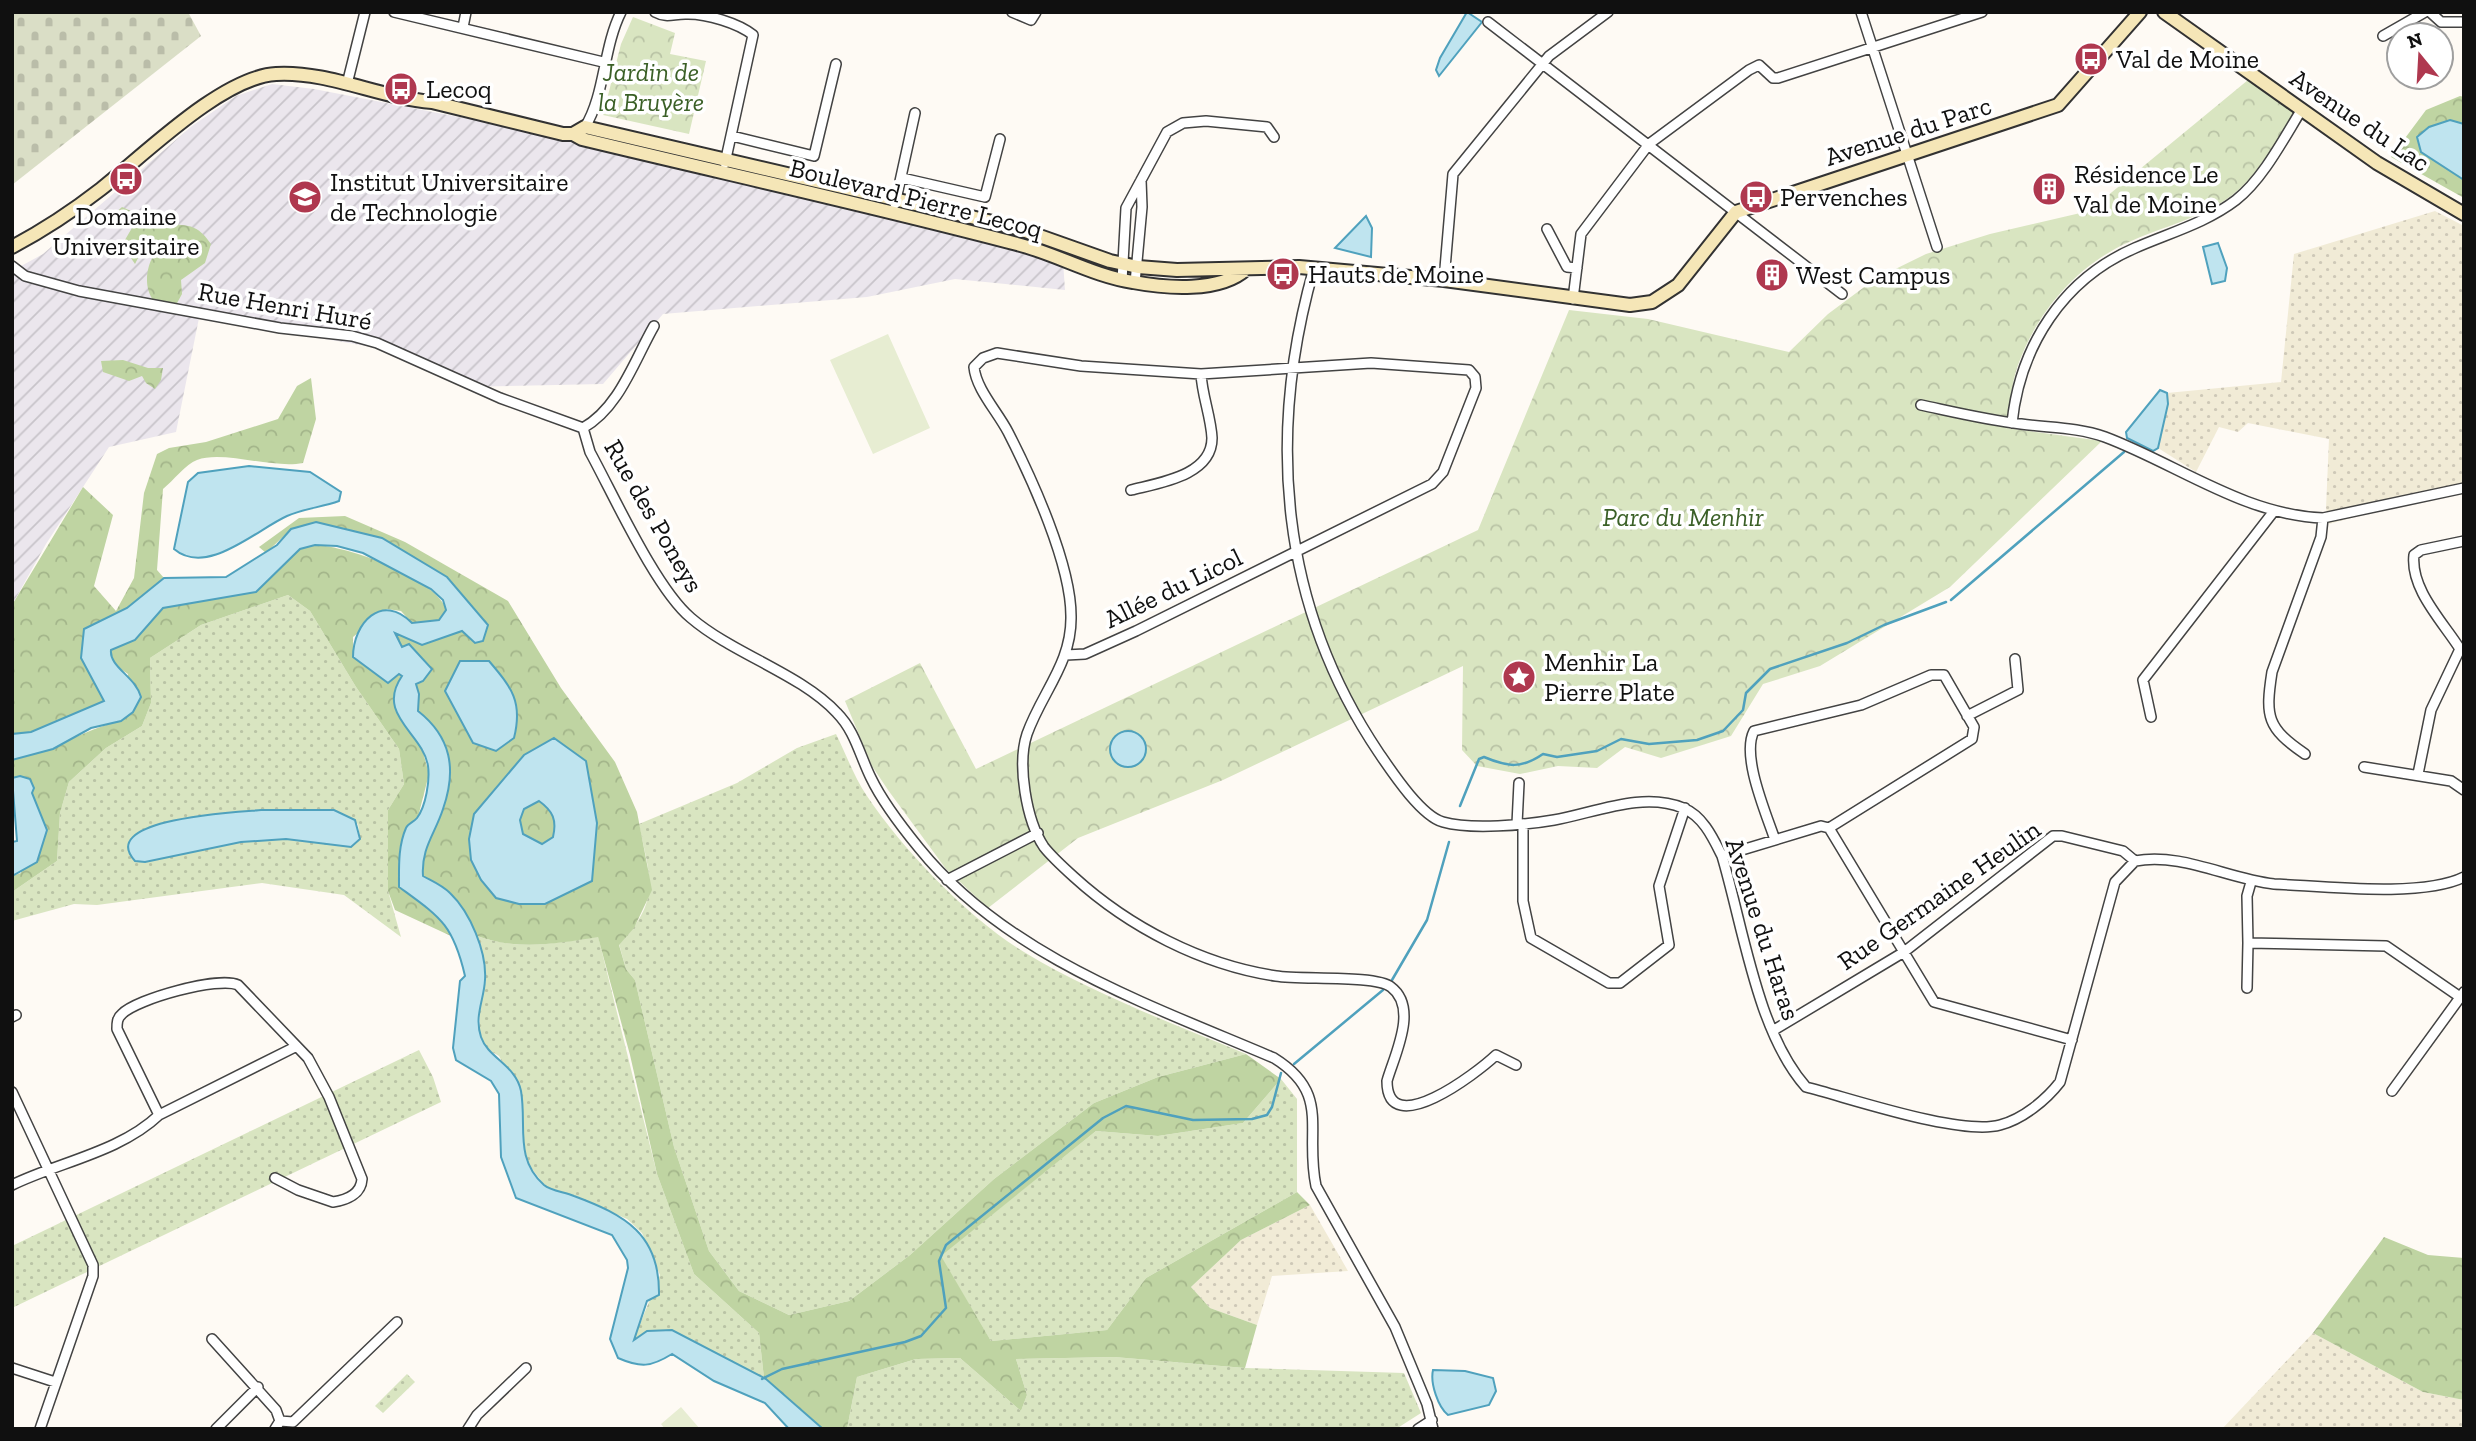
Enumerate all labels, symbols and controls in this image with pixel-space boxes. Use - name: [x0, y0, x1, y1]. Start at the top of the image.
- north arrow: [2385, 21, 2455, 91]
- text: N: [2404, 27, 2425, 53]
- bus stop icon: Val de Moine: [2072, 40, 2110, 78]
- place label: Val de Moine: [2115, 43, 2259, 75]
- park label: Jardin de la Bruyère: [598, 56, 704, 118]
- street label: Avenue du Lac: [2284, 62, 2436, 178]
- bus stop icon: Lecoq: [382, 70, 420, 108]
- place label: Lecoq: [426, 73, 492, 105]
- street label: Avenue du Parc: [1821, 89, 1995, 173]
- street label: Boulevard Pierre Lecoq: [786, 151, 1046, 245]
- place label: Résidence Le Val de Moine: [2073, 158, 2219, 220]
- bus stop icon: Domaine Universitaire: [107, 160, 145, 198]
- place label: Institut Universitaire de Technologie: [330, 166, 568, 228]
- building icon: Résidence Le Val de Moine: [2030, 170, 2068, 208]
- school or university icon: Institut Universitaire de Technologie: [286, 178, 324, 216]
- bus stop icon: Pervenches: [1737, 178, 1775, 216]
- place label: Pervenches: [1780, 181, 1908, 213]
- place label: Domaine Universitaire: [52, 200, 200, 262]
- bus stop icon: Hauts de Moine: [1264, 255, 1302, 293]
- building icon: West Campus: [1753, 256, 1791, 294]
- place label: Hauts de Moine: [1308, 258, 1484, 290]
- place label: West Campus: [1796, 259, 1950, 291]
- street label: Rue Henri Huré: [196, 275, 374, 337]
- street label: Rue des Poneys: [597, 434, 711, 598]
- park label: Parc du Menhir: [1602, 501, 1764, 533]
- street label: Allée du Licol: [1099, 541, 1247, 635]
- place label: Menhir La Pierre Plate: [1544, 646, 1675, 708]
- place icon: Menhir La Pierre Plate: [1500, 658, 1538, 696]
- street label: Rue Germaine Heulin: [1831, 813, 2047, 977]
- street label: Avenue du Haras: [1718, 834, 1808, 1024]

